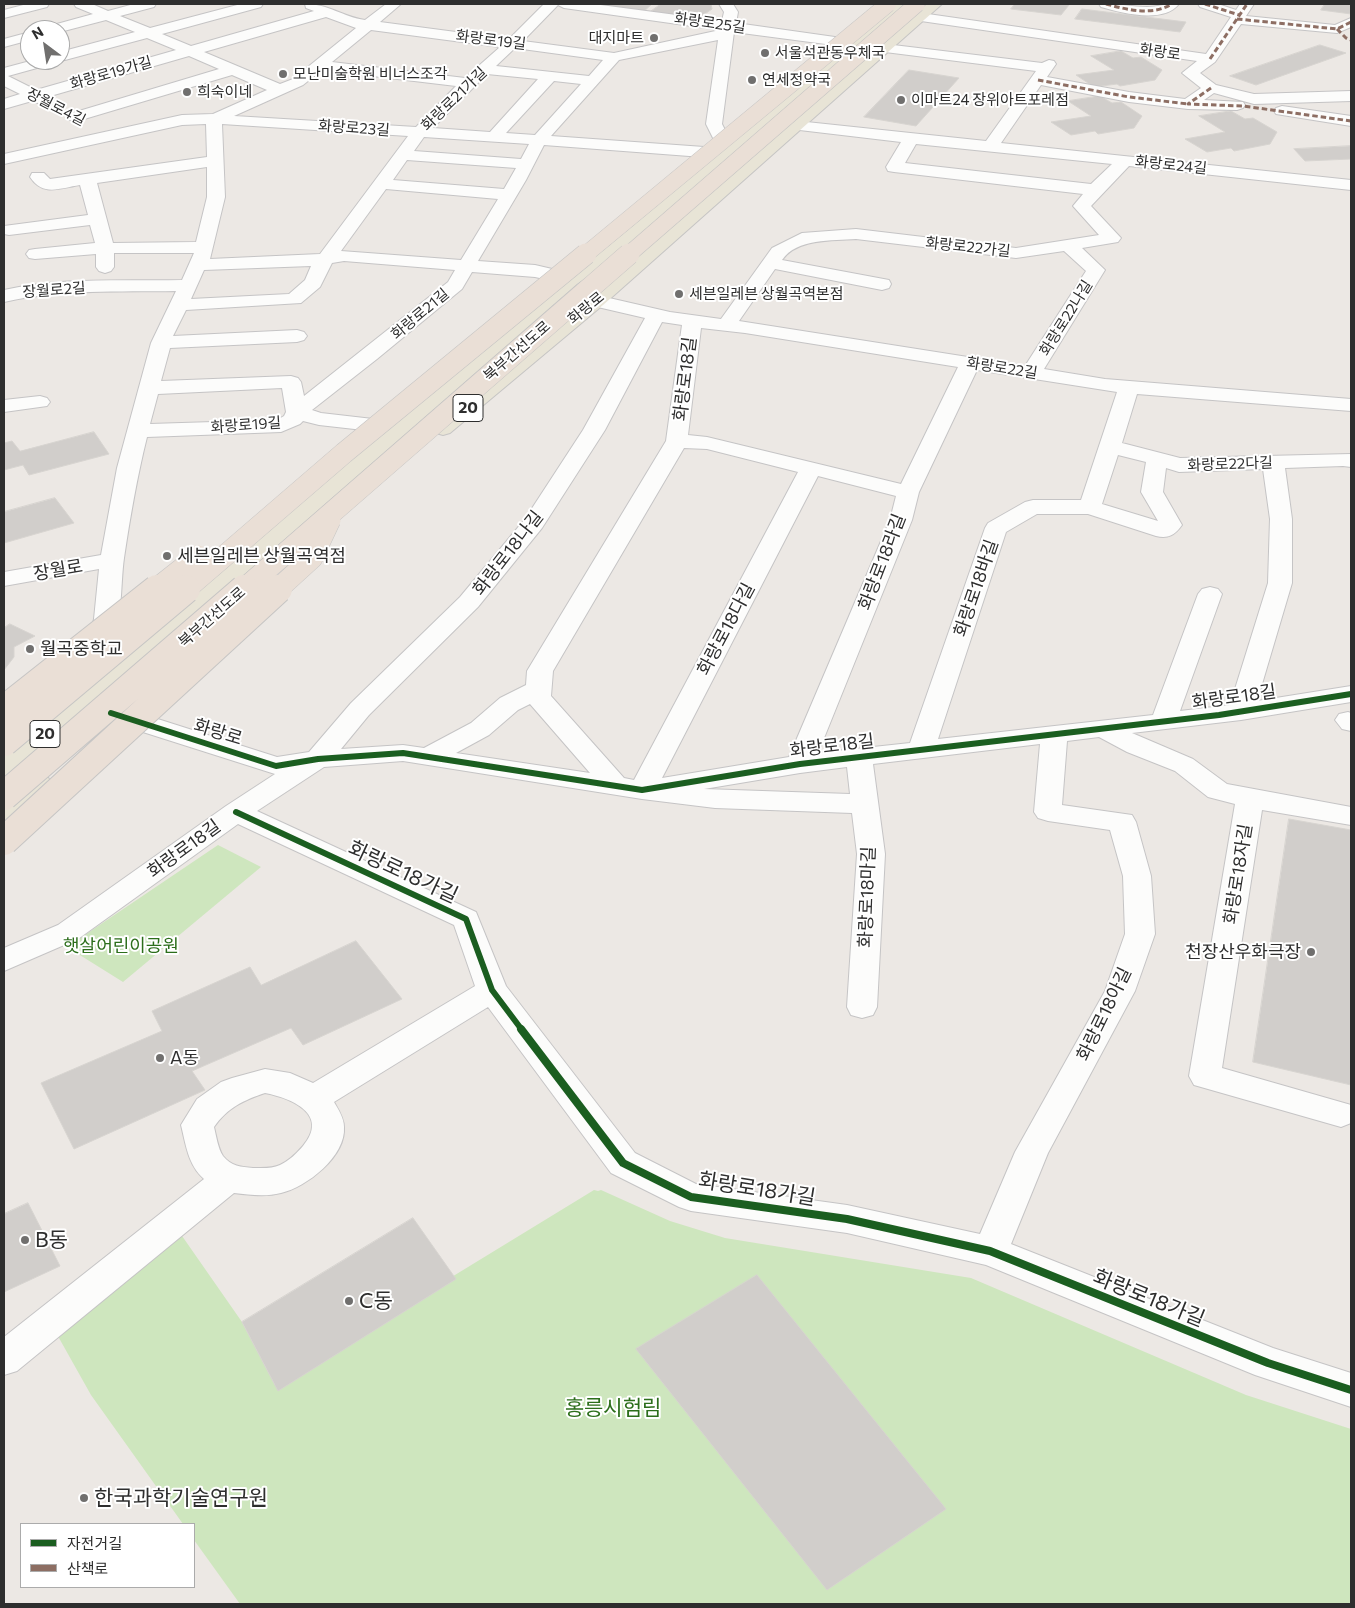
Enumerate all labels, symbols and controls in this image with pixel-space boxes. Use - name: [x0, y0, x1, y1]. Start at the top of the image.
- street label: 화랑로25길: [673, 9, 747, 37]
- north arrow: [20, 20, 70, 70]
- text: N: [29, 23, 46, 43]
- street label: 화랑로19길: [455, 27, 527, 53]
- place label: 대지마트: [589, 29, 644, 47]
- marker: 대지마트: [648, 32, 660, 44]
- street label: 화랑로: [1138, 40, 1182, 64]
- place label: 서울석관동우체국: [775, 44, 885, 62]
- marker: 서울석관동우체국: [759, 47, 771, 59]
- street label: 화랑로19가길: [68, 53, 154, 93]
- street label: 화랑로21가길: [418, 63, 490, 135]
- place label: 모난미술학원 비너스조각: [293, 65, 448, 83]
- marker: 모난미술학원 비너스조각: [277, 68, 289, 80]
- place label: 연세정약국: [762, 71, 831, 89]
- marker: 연세정약국: [746, 74, 758, 86]
- place label: 희숙이네: [197, 83, 252, 101]
- street label: 장월로4길: [23, 84, 89, 130]
- marker: 희숙이네: [181, 86, 193, 98]
- place label: 이마트24 장위아트포레점: [911, 91, 1069, 109]
- marker: 이마트24 장위아트포레점: [895, 94, 907, 106]
- street label: 화랑로23길: [317, 117, 391, 139]
- street label: 화랑로24길: [1134, 152, 1208, 178]
- street label: 화랑로22가길: [924, 234, 1012, 260]
- street label: 화랑로22나길: [1036, 277, 1096, 359]
- street label: 장월로2길: [22, 279, 86, 301]
- street label: 화랑로21길: [387, 285, 453, 343]
- place label: 세븐일레븐 상월곡역본점: [689, 285, 844, 303]
- street label: 화랑로: [564, 288, 608, 328]
- marker: 세븐일레븐 상월곡역본점: [673, 288, 685, 300]
- street label: 북부간선도로: [480, 317, 554, 385]
- street label: 화랑로18길: [669, 336, 701, 422]
- street label: 화랑로22길: [965, 353, 1039, 383]
- road number: 20: [453, 394, 483, 422]
- street label: 화랑로19길: [210, 414, 282, 436]
- street label: 화랑로22다길: [1187, 454, 1273, 474]
- street label: 화랑로18나길: [468, 506, 548, 600]
- street label: 화랑로18라길: [854, 511, 910, 613]
- street label: 화랑로18바길: [949, 537, 1003, 639]
- place label: 세븐일레븐 상월곡역점: [177, 545, 346, 567]
- marker: 세븐일레븐 상월곡역점: [161, 550, 173, 562]
- street label: 장월로: [32, 555, 84, 585]
- street label: 화랑로18다길: [693, 579, 759, 679]
- street label: 북부간선도로: [175, 583, 249, 651]
- place label: 월곡중학교: [40, 638, 123, 660]
- marker: 월곡중학교: [24, 643, 36, 655]
- street label: 화랑로18길: [1190, 680, 1278, 714]
- street label: 화랑로: [191, 714, 245, 750]
- road number: 20: [30, 721, 60, 748]
- street label: 화랑로18길: [789, 730, 875, 762]
- street label: 화랑로18길: [143, 815, 225, 883]
- street label: 화랑로18자길: [1219, 822, 1257, 926]
- street label: 화랑로18가길: [344, 836, 462, 908]
- street label: 화랑로18마길: [854, 846, 880, 948]
- park label: 햇살어린이공원: [63, 935, 179, 957]
- place label: 천장산우화극장: [1185, 941, 1301, 963]
- marker: 천장산우화극장: [1305, 946, 1317, 958]
- street label: 화랑로18아길: [1072, 964, 1136, 1064]
- place label: A동: [170, 1047, 199, 1069]
- marker: A동: [154, 1052, 166, 1064]
- street label: 화랑로18가길: [697, 1167, 817, 1211]
- place label: B동: [35, 1227, 68, 1253]
- marker: B동: [19, 1234, 31, 1246]
- street label: 화랑로18가길: [1089, 1264, 1209, 1332]
- place label: C동: [359, 1288, 393, 1314]
- marker: C동: [343, 1295, 355, 1307]
- park label: 홍릉시험림: [565, 1395, 661, 1421]
- place label: 한국과학기술연구원: [94, 1485, 268, 1511]
- marker: 한국과학기술연구원: [78, 1492, 90, 1504]
- legend: [20, 1523, 195, 1588]
- text: 자전거길: [67, 1534, 122, 1552]
- text: 산책로: [67, 1559, 108, 1577]

